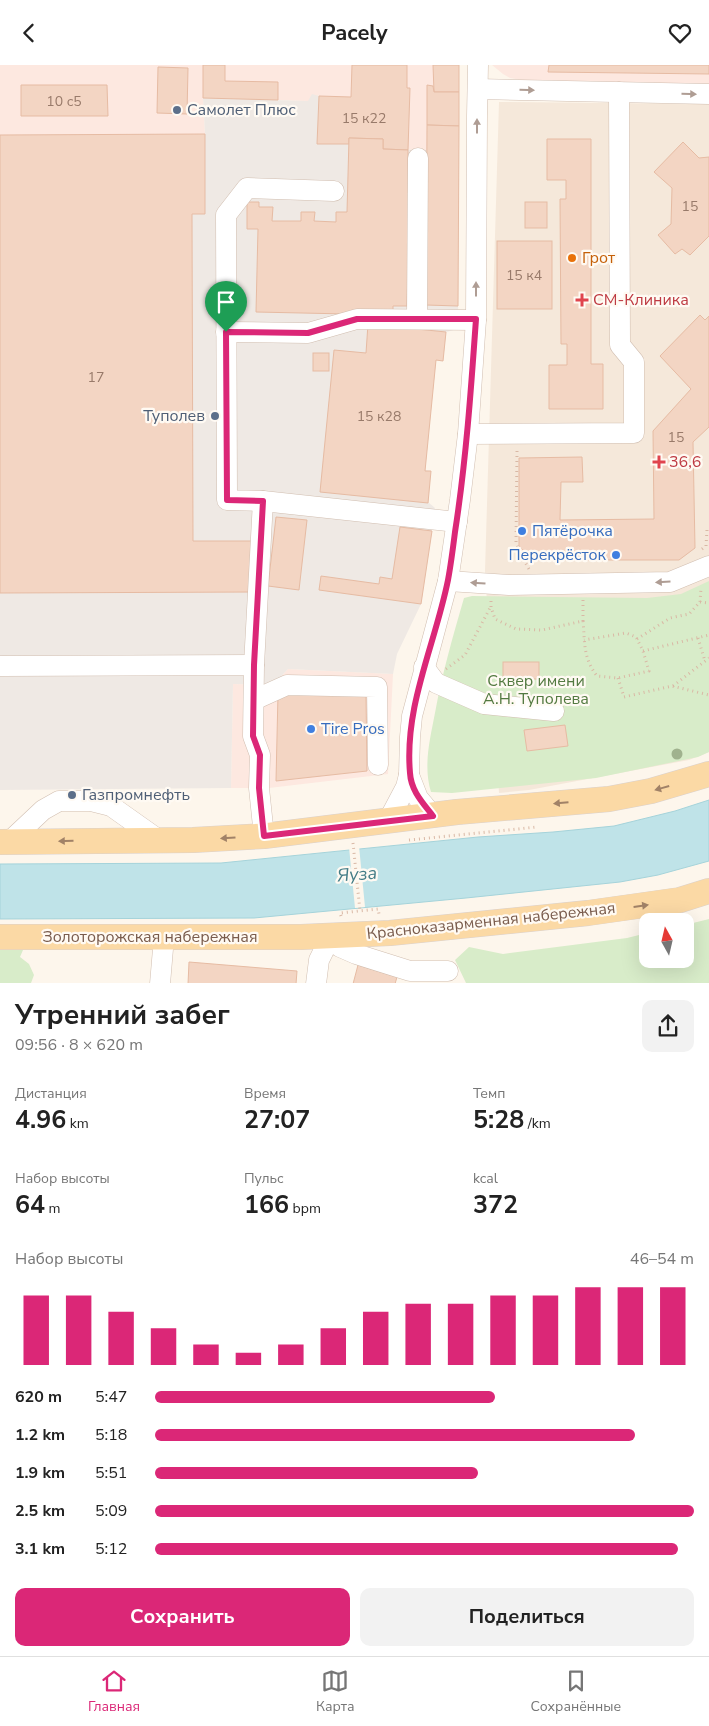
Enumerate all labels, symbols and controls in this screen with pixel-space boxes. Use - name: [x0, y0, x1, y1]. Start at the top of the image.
- text: Pacely: [321, 18, 388, 48]
- icon: back: [15, 19, 43, 47]
- icon: heart: [666, 19, 694, 47]
- one-way arrow: [519, 86, 535, 94]
- one-way arrow: [681, 90, 697, 98]
- house number: 10 с5: [46, 92, 82, 111]
- place label: Самолет Плюс: [187, 99, 296, 121]
- marker: Самолет Плюс: [171, 104, 183, 116]
- house number: 15 к22: [342, 109, 386, 128]
- one-way arrow: [473, 118, 481, 134]
- house number: 15: [682, 197, 698, 216]
- place label: Грот: [582, 247, 616, 269]
- marker: Грот: [566, 252, 578, 264]
- house number: 15 к4: [506, 266, 542, 285]
- one-way arrow: [472, 280, 480, 296]
- pin: [205, 281, 247, 332]
- icon: arrive: [212, 288, 240, 316]
- place label: СМ-Клиника: [593, 289, 689, 311]
- marker: СМ-Клиника: [575, 293, 589, 307]
- house number: 17: [88, 368, 104, 387]
- place label: Туполев: [143, 405, 205, 427]
- house number: 15 к28: [357, 407, 401, 426]
- marker: Туполев: [209, 410, 221, 422]
- house number: 15: [668, 428, 684, 447]
- place label: 36,6: [669, 451, 701, 473]
- marker: 36,6: [653, 456, 665, 468]
- place label: Пятёрочка: [532, 520, 613, 542]
- marker: Пятёрочка: [516, 525, 528, 537]
- place label: Перекрёсток: [508, 544, 607, 566]
- marker: Перекрёсток: [610, 549, 622, 561]
- one-way arrow: [470, 578, 486, 586]
- one-way arrow: [655, 579, 671, 587]
- park label: Сквер имени А.Н. Туполева: [483, 670, 589, 710]
- place label: Tire Pros: [321, 718, 385, 740]
- marker: Tire Pros: [305, 723, 317, 735]
- place label: Газпромнефть: [82, 784, 190, 806]
- one-way arrow: [655, 784, 670, 792]
- marker: Газпромнефть: [66, 789, 78, 801]
- one-way arrow: [553, 799, 569, 807]
- one-way arrow: [220, 834, 236, 842]
- one-way arrow: [58, 837, 74, 845]
- water label: Яуза: [336, 861, 378, 887]
- street label: Красноказарменная набережная: [366, 897, 616, 945]
- one-way arrow: [633, 901, 649, 909]
- north arrow: [639, 913, 694, 967]
- map controls: [639, 913, 694, 968]
- street label: Золоторожская набережная: [42, 926, 258, 948]
- text: Утренний забег: [15, 996, 230, 1034]
- button: share: [642, 1000, 694, 1052]
- text: 09:56 · 8 × 620 m: [15, 1034, 143, 1056]
- text: Дистанция: [15, 1084, 87, 1103]
- text: Время: [244, 1084, 286, 1103]
- text: Темп: [473, 1084, 505, 1103]
- text: 4.96: [15, 1103, 66, 1137]
- text: 27:07: [244, 1103, 310, 1137]
- text: 5:28: [473, 1103, 524, 1137]
- text: km: [66, 1114, 89, 1133]
- text: /km: [524, 1114, 551, 1133]
- text: Набор высоты: [15, 1169, 110, 1188]
- text: Пульс: [244, 1169, 284, 1188]
- text: kcal: [473, 1169, 498, 1188]
- text: 64: [15, 1188, 45, 1222]
- text: 166: [244, 1188, 289, 1222]
- text: 372: [473, 1188, 518, 1222]
- text: m: [45, 1199, 61, 1218]
- text: bpm: [289, 1199, 321, 1218]
- text: Набор высоты: [15, 1248, 123, 1270]
- text: 46–54 m: [630, 1248, 694, 1270]
- text: 620 m: [15, 1386, 62, 1408]
- text: 5:47: [95, 1386, 127, 1408]
- text: 1.2 km: [15, 1424, 65, 1446]
- text: 5:18: [95, 1424, 127, 1446]
- text: 1.9 km: [15, 1462, 65, 1484]
- text: 5:51: [95, 1462, 127, 1484]
- text: 2.5 km: [15, 1500, 65, 1522]
- text: 5:09: [95, 1500, 127, 1522]
- text: 3.1 km: [15, 1538, 65, 1560]
- text: 5:12: [95, 1538, 127, 1560]
- button: Сохранить: [15, 1588, 350, 1646]
- button: Поделиться: [360, 1588, 694, 1646]
- tab: Главная: [88, 1667, 140, 1716]
- tab: Карта: [316, 1667, 355, 1716]
- tab: Сохранённые: [531, 1667, 621, 1716]

